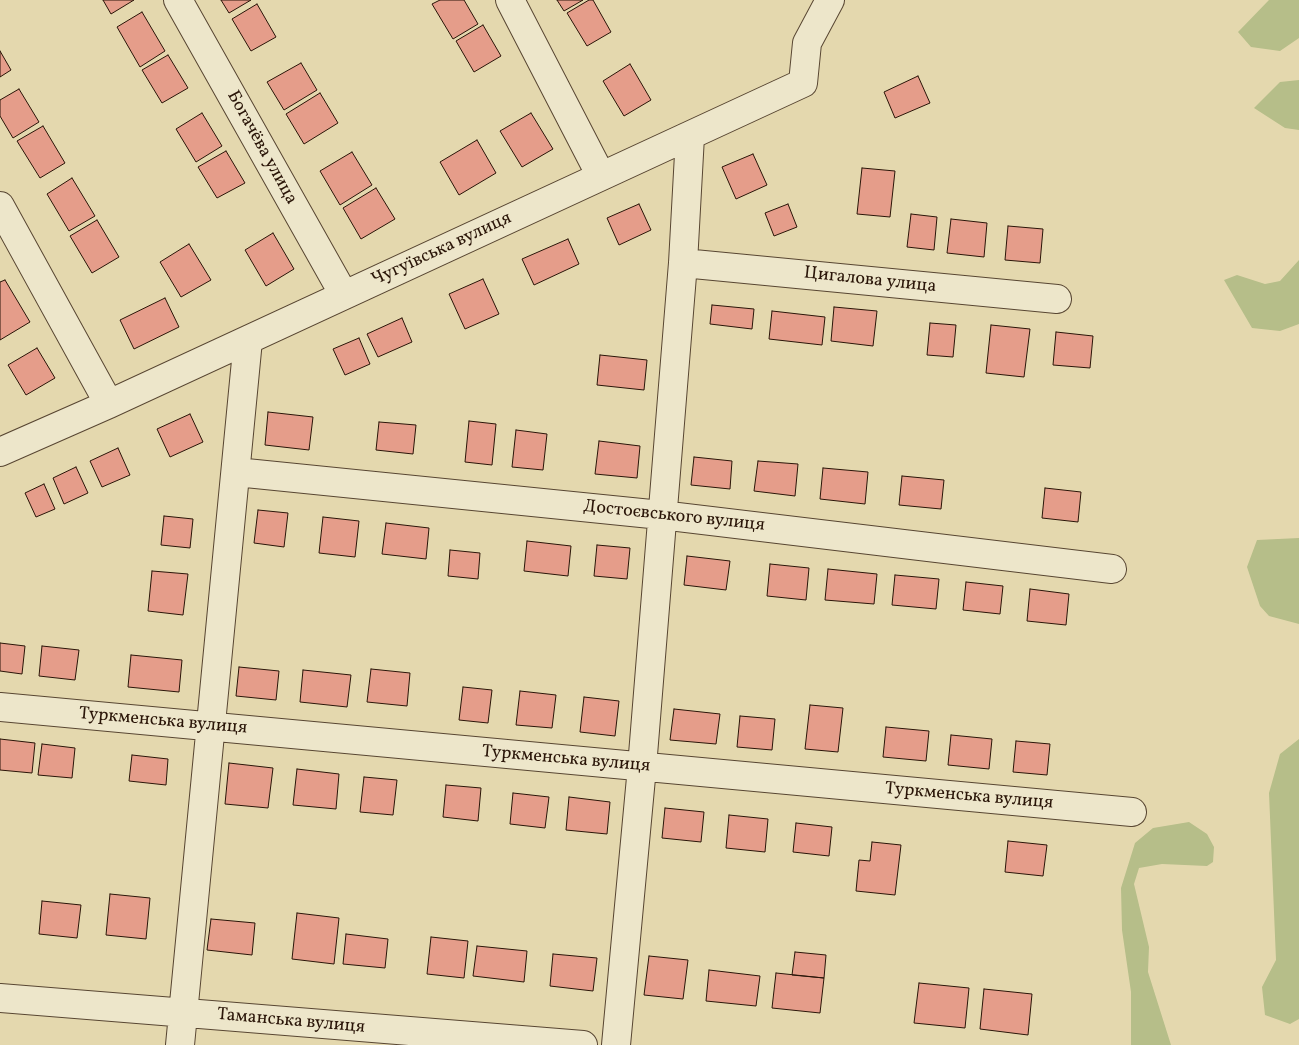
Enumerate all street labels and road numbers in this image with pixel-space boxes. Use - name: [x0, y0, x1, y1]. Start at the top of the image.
- street label: Богачёва улица: [221, 87, 301, 209]
- street label: Чугуївська вулиця: [369, 208, 515, 292]
- street label: Цигалова улица: [803, 263, 937, 299]
- street label: Достоєвського вулиця: [582, 497, 766, 537]
- street label: Туркменська вулиця: [78, 704, 248, 740]
- street label: Туркменська вулиця: [481, 742, 651, 778]
- street label: Туркменська вулиця: [884, 779, 1054, 815]
- street label: Таманська вулиця: [216, 1005, 366, 1039]

